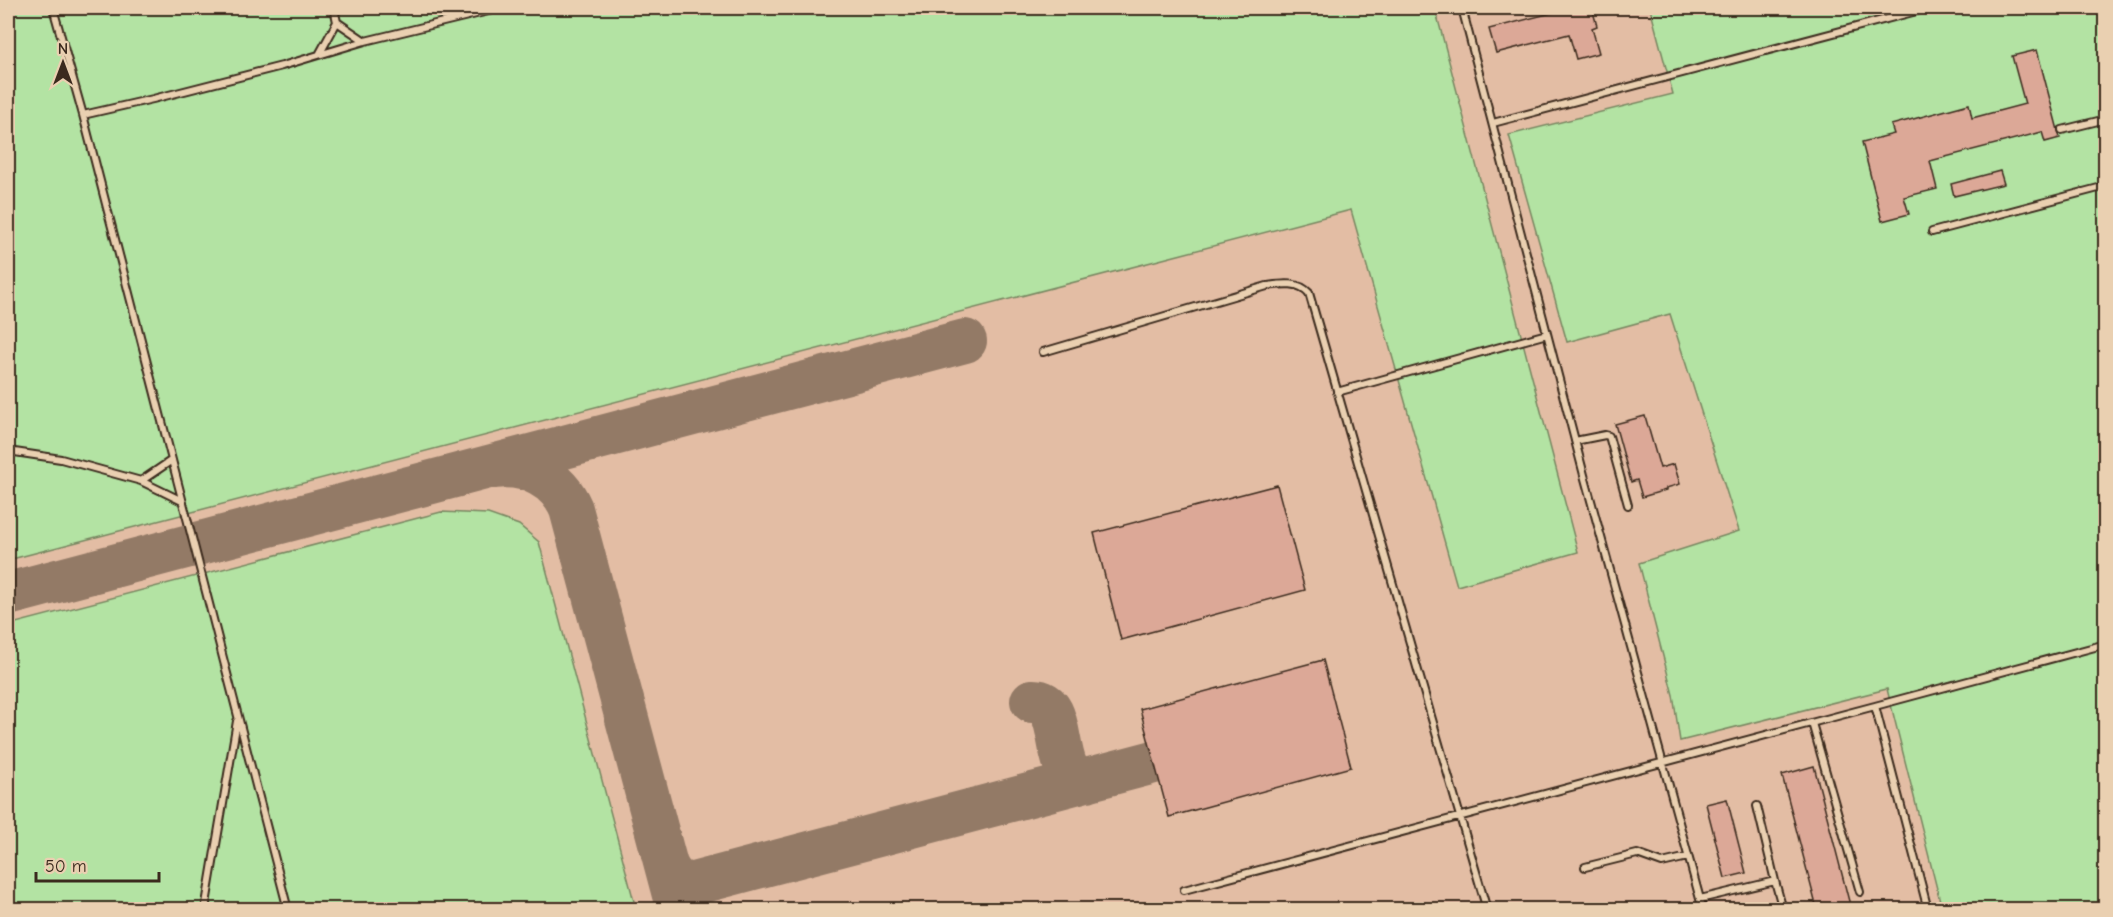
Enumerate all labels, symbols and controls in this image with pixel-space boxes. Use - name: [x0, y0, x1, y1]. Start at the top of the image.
- north arrow: [33, 33, 93, 93]
- text: N: [58, 40, 68, 58]
- scale bar: [36, 845, 159, 883]
- text: 50 m: [45, 856, 87, 877]

